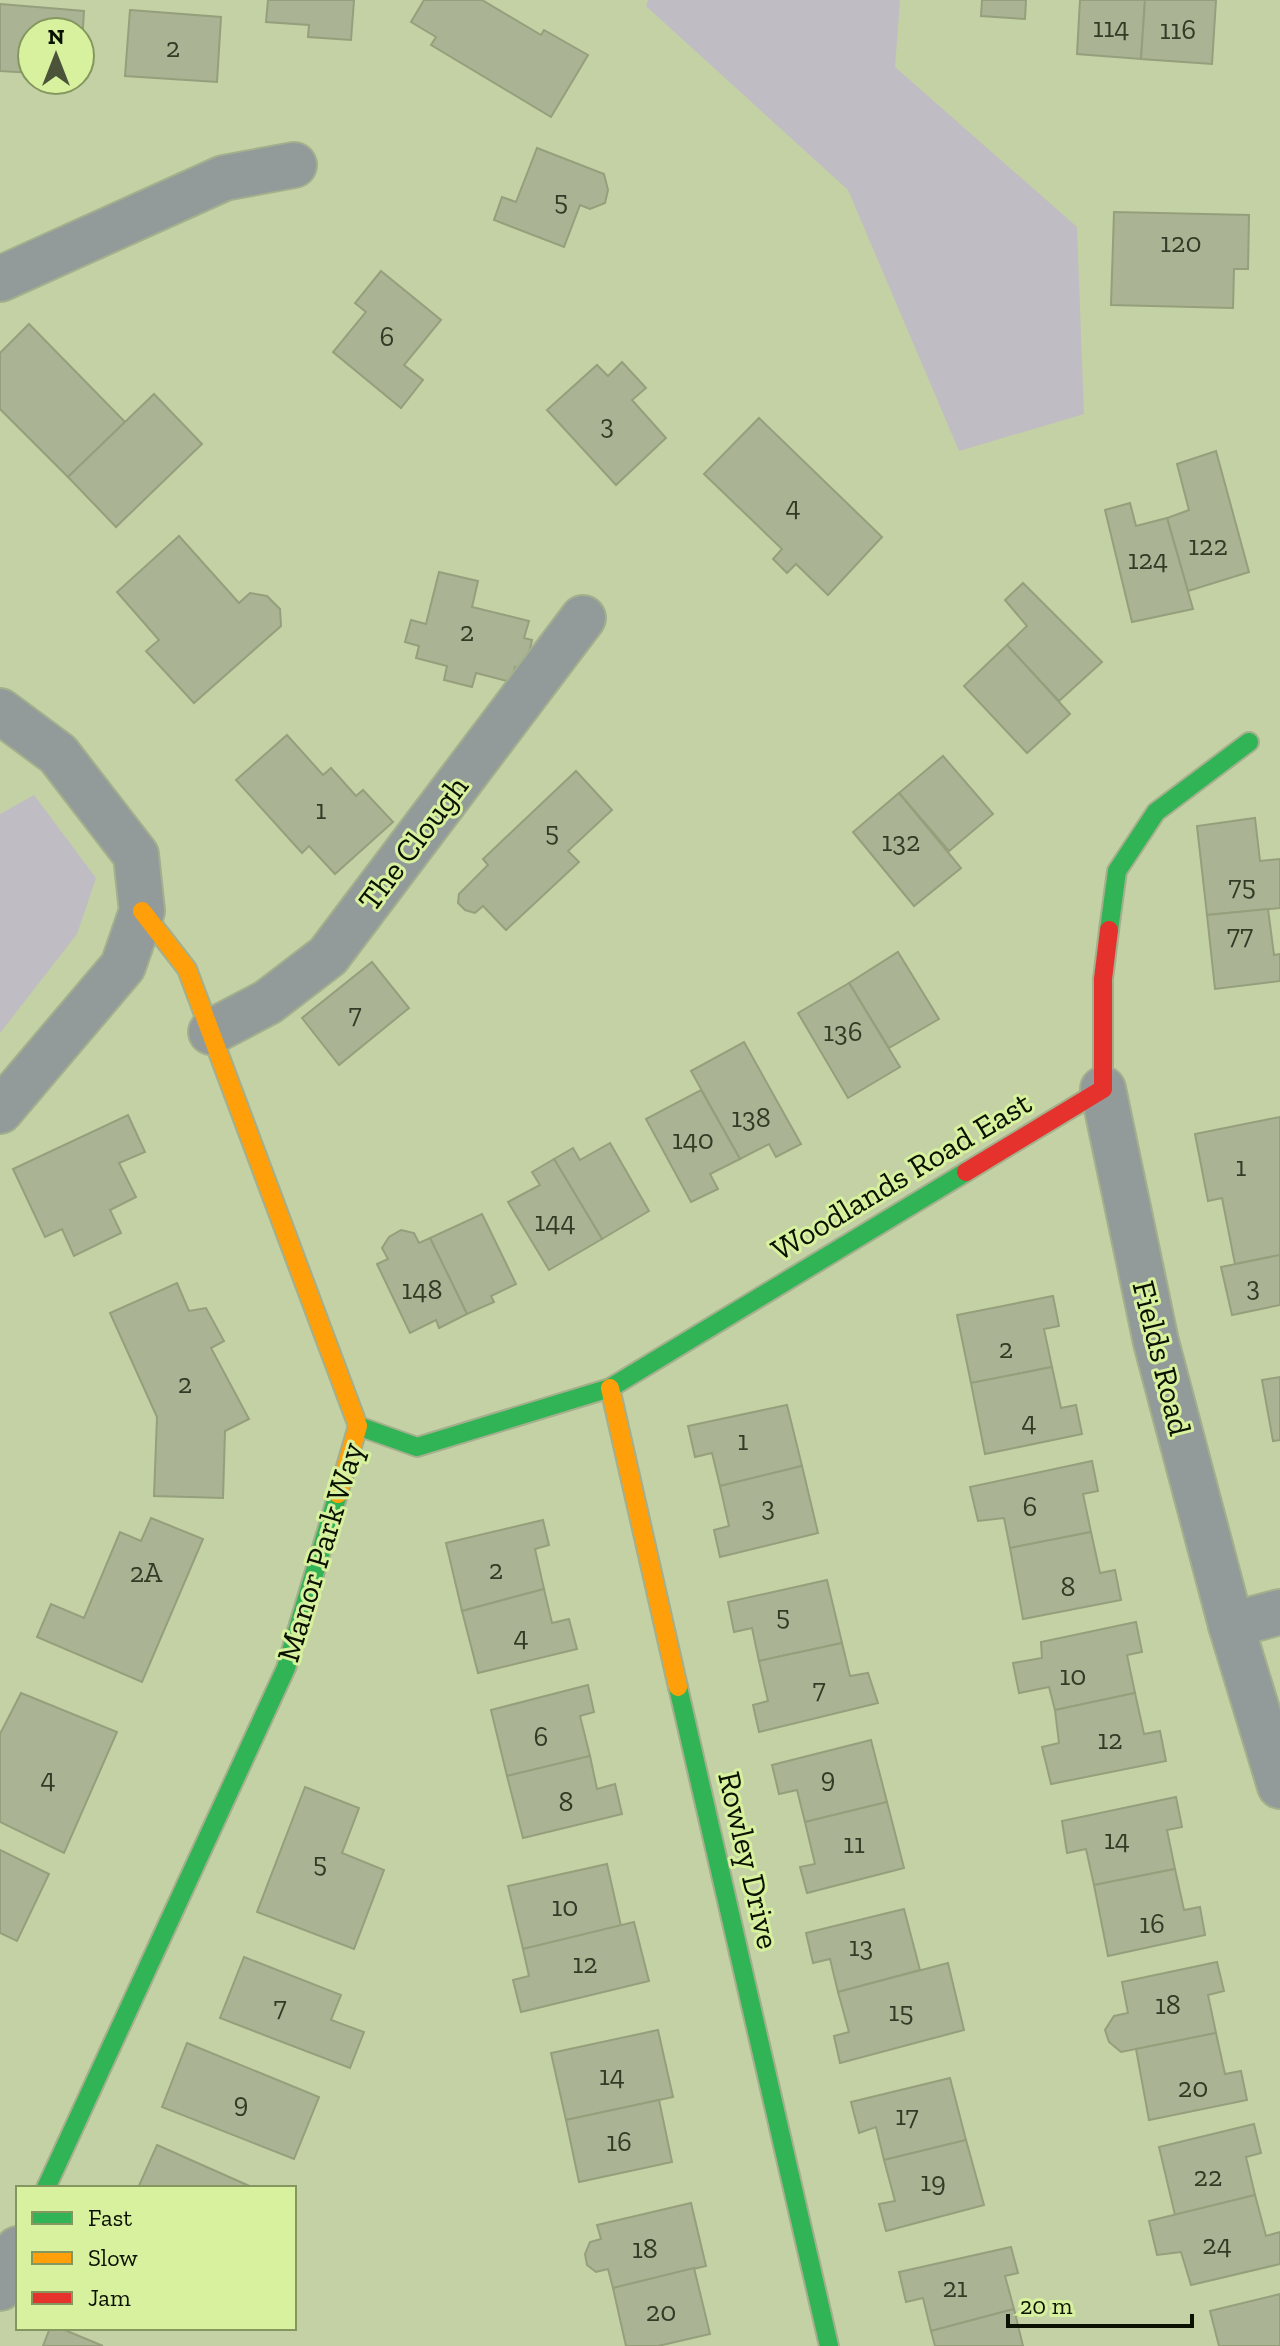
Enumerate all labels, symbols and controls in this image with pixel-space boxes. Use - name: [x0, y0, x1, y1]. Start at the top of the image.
- house number: 114: [1093, 11, 1129, 44]
- house number: 116: [1160, 13, 1196, 46]
- north arrow: [16, 16, 96, 96]
- text: N: [48, 23, 65, 50]
- house number: 2: [166, 31, 180, 64]
- house number: 5: [554, 184, 568, 217]
- house number: 120: [1160, 226, 1202, 259]
- house number: 6: [380, 320, 394, 353]
- house number: 3: [600, 408, 614, 441]
- house number: 4: [785, 490, 801, 523]
- house number: 122: [1188, 529, 1228, 562]
- house number: 124: [1128, 543, 1168, 576]
- house number: 2: [460, 615, 474, 648]
- street label: The Clough: [350, 768, 476, 918]
- house number: 1: [316, 793, 327, 826]
- house number: 5: [545, 815, 559, 848]
- house number: 132: [882, 825, 920, 858]
- house number: 75: [1228, 869, 1256, 902]
- house number: 77: [1227, 918, 1253, 951]
- house number: 7: [348, 997, 362, 1030]
- house number: 136: [823, 1015, 863, 1048]
- street label: Woodlands Road East: [764, 1083, 1038, 1269]
- house number: 138: [731, 1101, 771, 1134]
- house number: 140: [672, 1123, 714, 1156]
- house number: 1: [1236, 1150, 1247, 1183]
- house number: 144: [535, 1205, 575, 1238]
- house number: 3: [1246, 1270, 1260, 1303]
- house number: 148: [402, 1273, 442, 1306]
- street label: Fields Road: [1124, 1277, 1200, 1440]
- house number: 2: [999, 1332, 1013, 1365]
- house number: 2: [178, 1367, 192, 1400]
- house number: 4: [1021, 1405, 1037, 1438]
- house number: 1: [738, 1424, 749, 1457]
- street label: Manor Park Way: [269, 1437, 372, 1666]
- house number: 3: [761, 1490, 775, 1523]
- house number: 6: [1023, 1490, 1037, 1523]
- house number: 2: [489, 1553, 503, 1586]
- house number: 2A: [130, 1556, 163, 1589]
- house number: 8: [1060, 1570, 1076, 1603]
- house number: 5: [776, 1599, 790, 1632]
- house number: 4: [513, 1620, 529, 1653]
- house number: 10: [1060, 1659, 1086, 1692]
- house number: 7: [812, 1672, 826, 1705]
- house number: 6: [534, 1720, 548, 1753]
- house number: 12: [1097, 1723, 1123, 1756]
- house number: 9: [821, 1761, 835, 1794]
- house number: 4: [40, 1762, 56, 1795]
- street label: Rowley Drive: [710, 1768, 788, 1952]
- house number: 8: [558, 1785, 574, 1818]
- house number: 14: [1104, 1823, 1130, 1856]
- house number: 11: [843, 1827, 865, 1860]
- house number: 5: [313, 1846, 327, 1879]
- house number: 10: [552, 1890, 578, 1923]
- house number: 16: [1139, 1907, 1165, 1940]
- house number: 13: [849, 1930, 873, 1963]
- house number: 12: [572, 1947, 598, 1980]
- house number: 18: [1155, 1988, 1181, 2021]
- house number: 7: [273, 1990, 287, 2023]
- house number: 15: [888, 1995, 914, 2028]
- house number: 14: [599, 2059, 625, 2092]
- house number: 20: [1178, 2071, 1208, 2104]
- house number: 9: [234, 2086, 248, 2119]
- house number: 17: [895, 2099, 919, 2132]
- house number: 16: [606, 2125, 632, 2158]
- house number: 22: [1194, 2160, 1222, 2193]
- house number: 19: [920, 2165, 946, 2198]
- legend: [16, 2186, 296, 2330]
- text: Fast: [88, 2203, 132, 2232]
- house number: 24: [1202, 2228, 1232, 2261]
- house number: 18: [632, 2232, 658, 2265]
- text: Slow: [88, 2243, 138, 2272]
- house number: 21: [942, 2271, 968, 2304]
- scale bar: [1008, 2278, 1192, 2328]
- text: Jam: [88, 2283, 131, 2312]
- text: 20 m: [1020, 2291, 1073, 2320]
- house number: 20: [646, 2295, 676, 2328]

